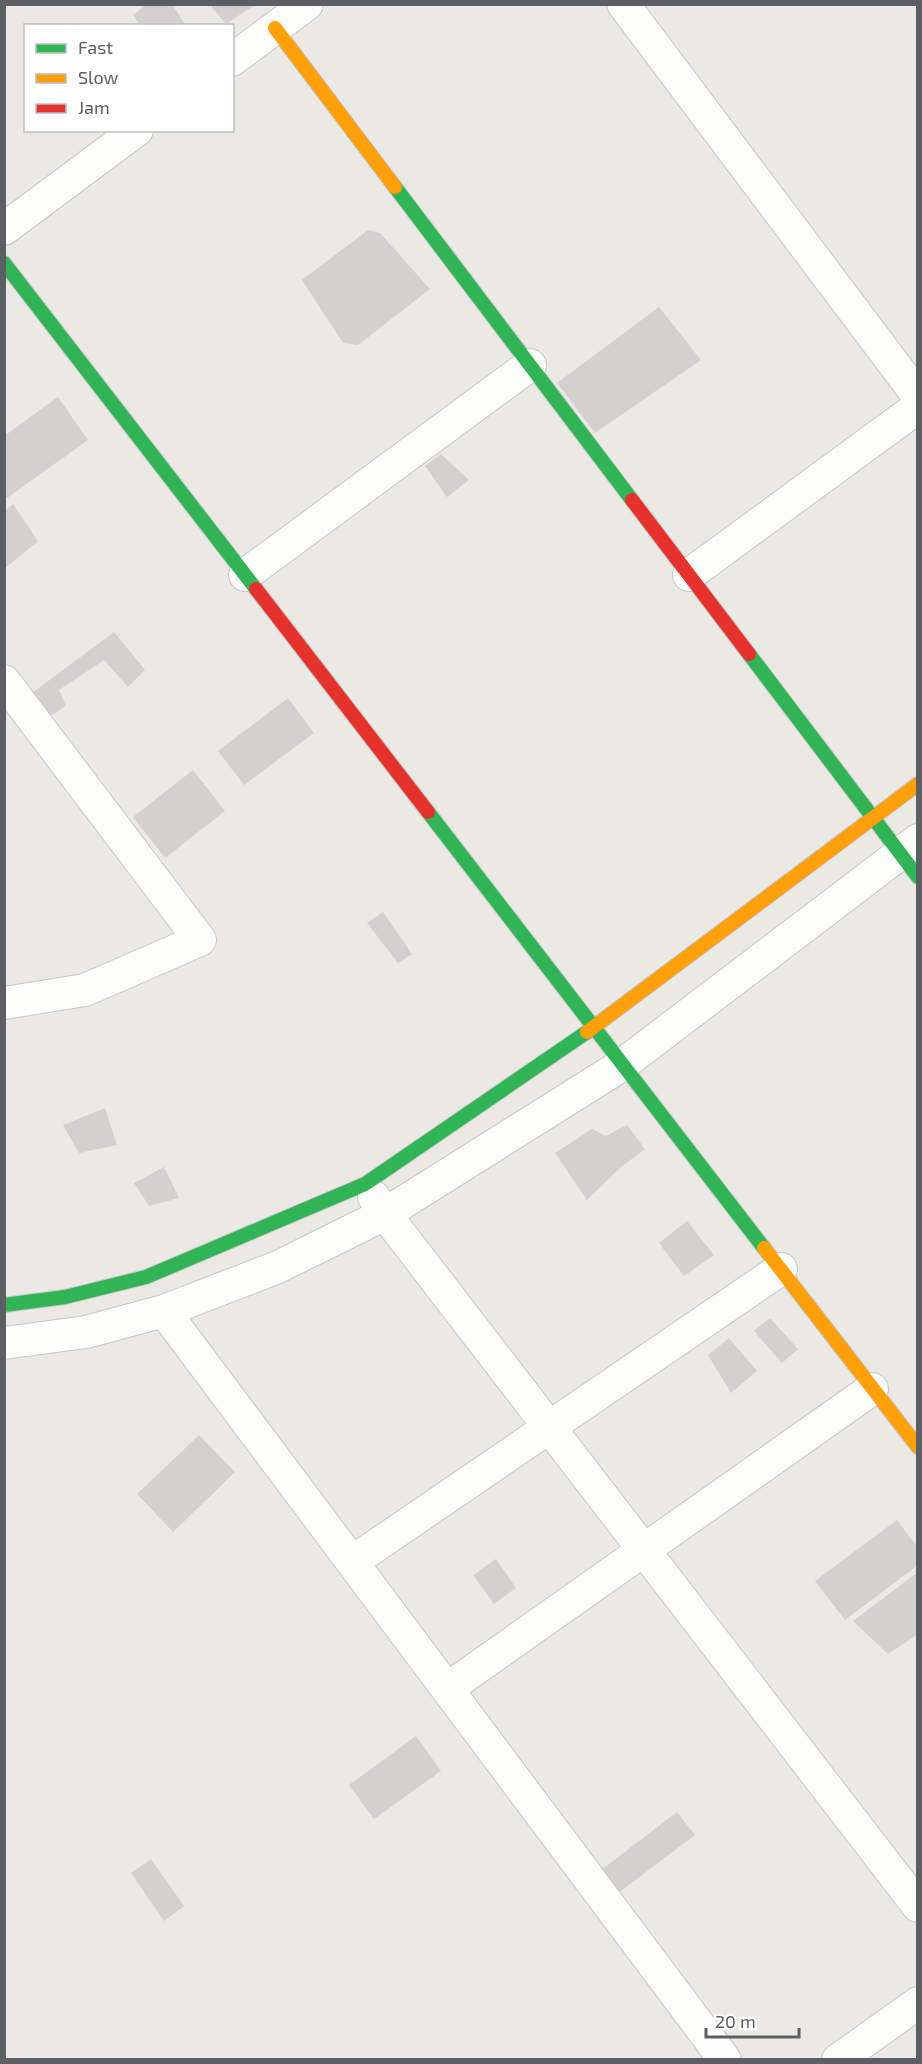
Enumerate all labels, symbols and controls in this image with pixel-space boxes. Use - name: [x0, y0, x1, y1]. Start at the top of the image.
- legend: [24, 24, 234, 132]
- text: Fast: [78, 36, 113, 58]
- text: Slow: [78, 66, 119, 88]
- text: Jam: [78, 96, 110, 118]
- scale bar: [706, 2001, 799, 2039]
- text: 20 m: [715, 2010, 756, 2032]

